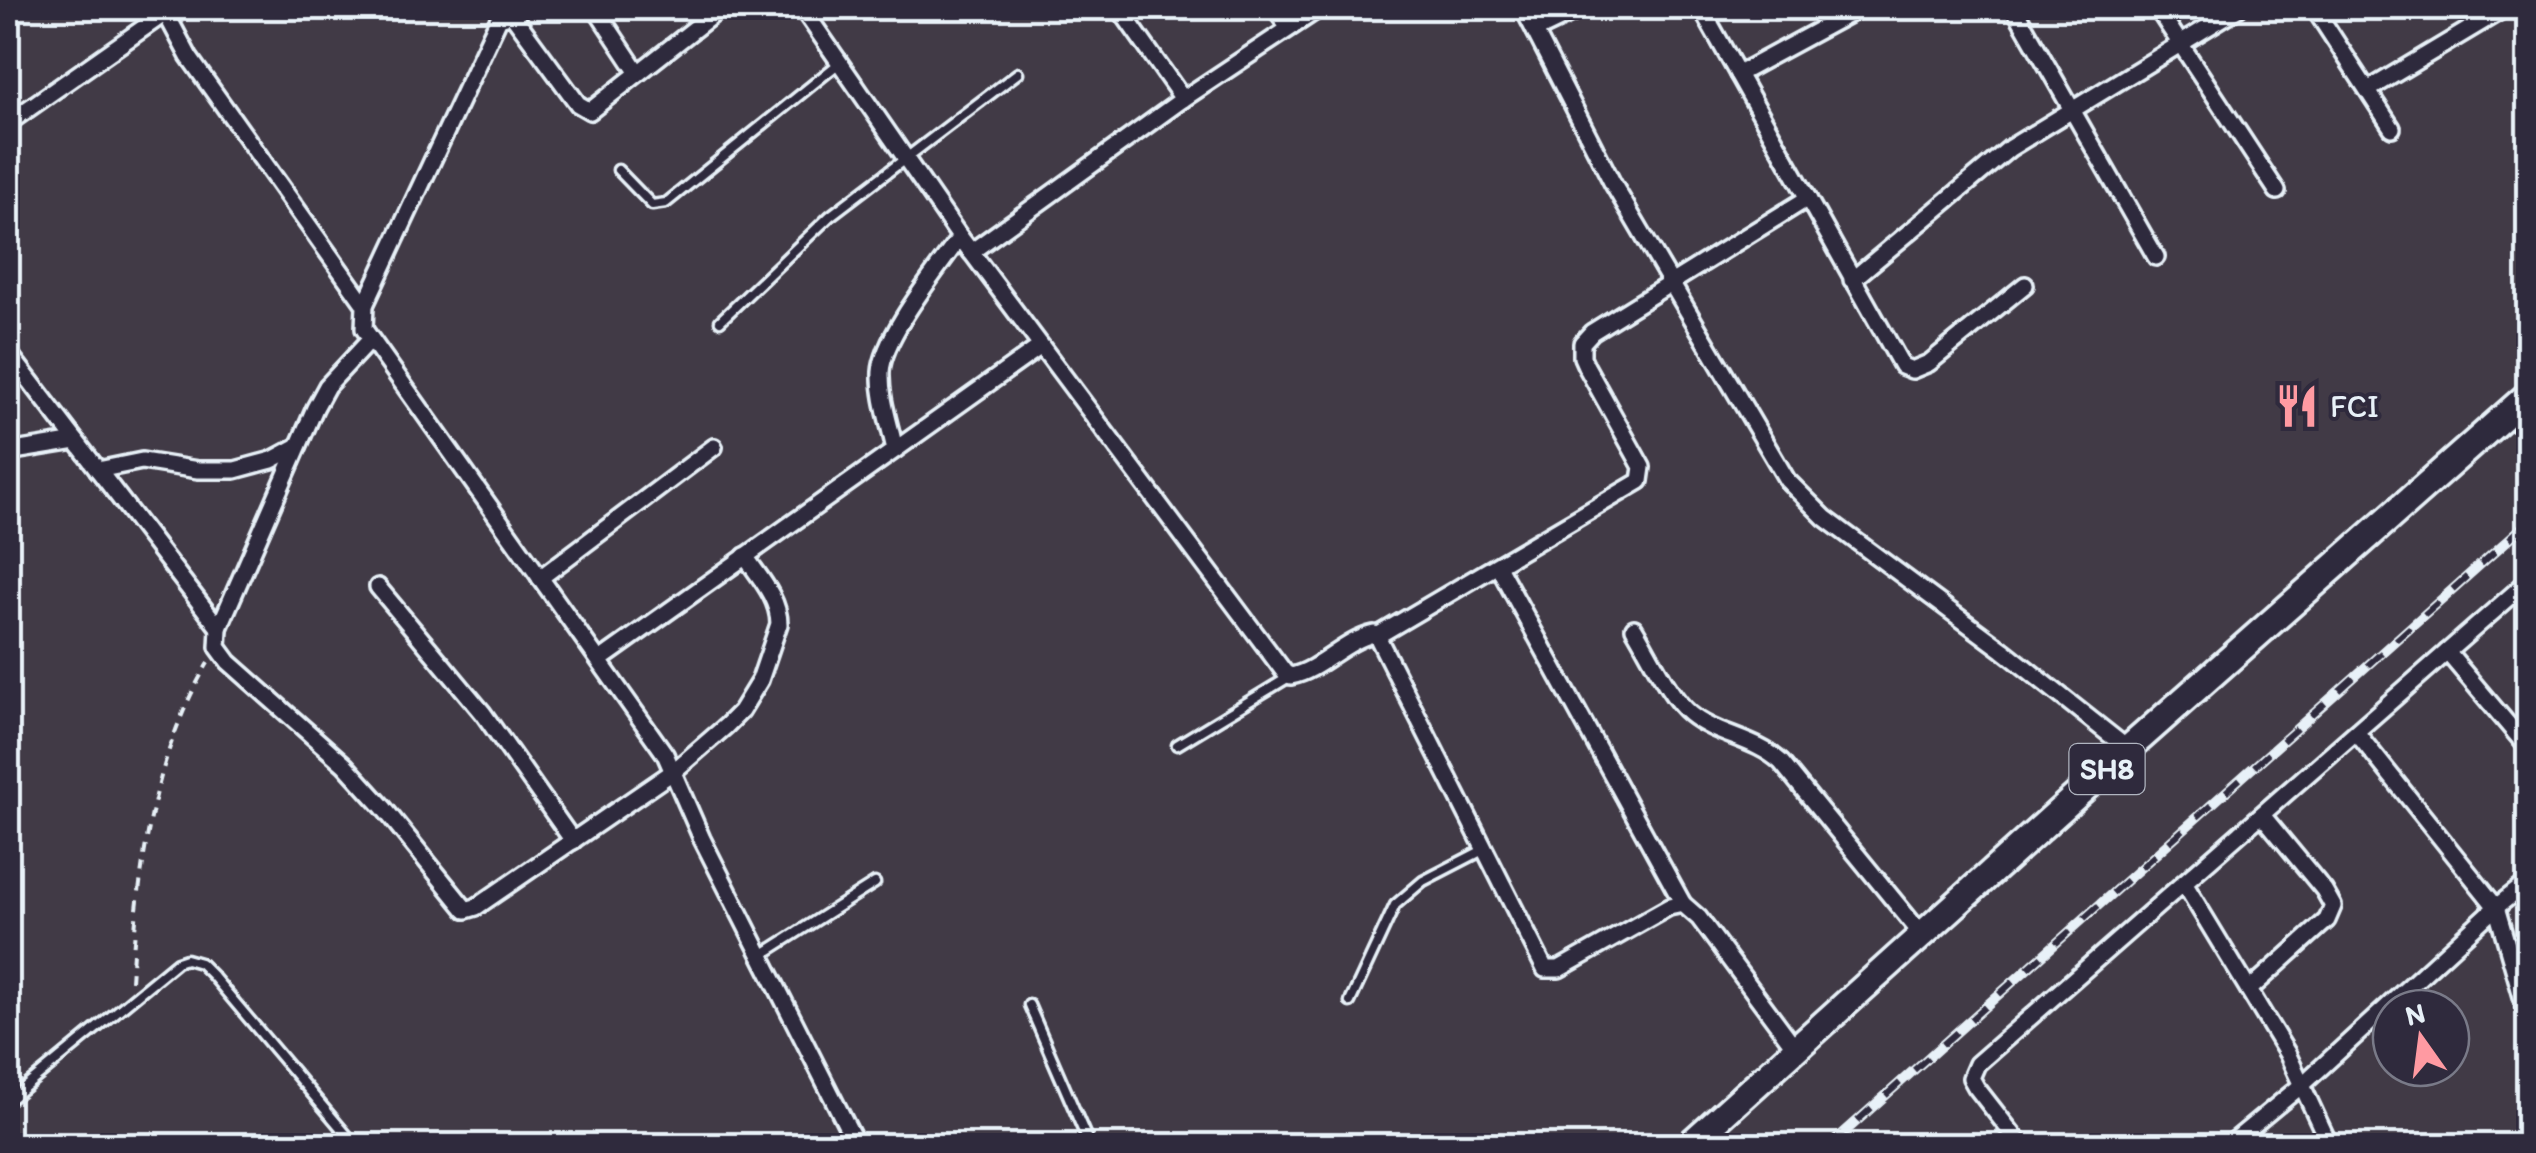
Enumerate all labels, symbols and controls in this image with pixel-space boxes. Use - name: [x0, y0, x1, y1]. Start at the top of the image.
- restaurant icon: FCI: [2273, 382, 2321, 430]
- place label: FCI: [2330, 387, 2379, 425]
- road number: SH8: [2070, 744, 2144, 794]
- north arrow: [2371, 988, 2471, 1088]
- text: N: [2402, 995, 2428, 1033]

